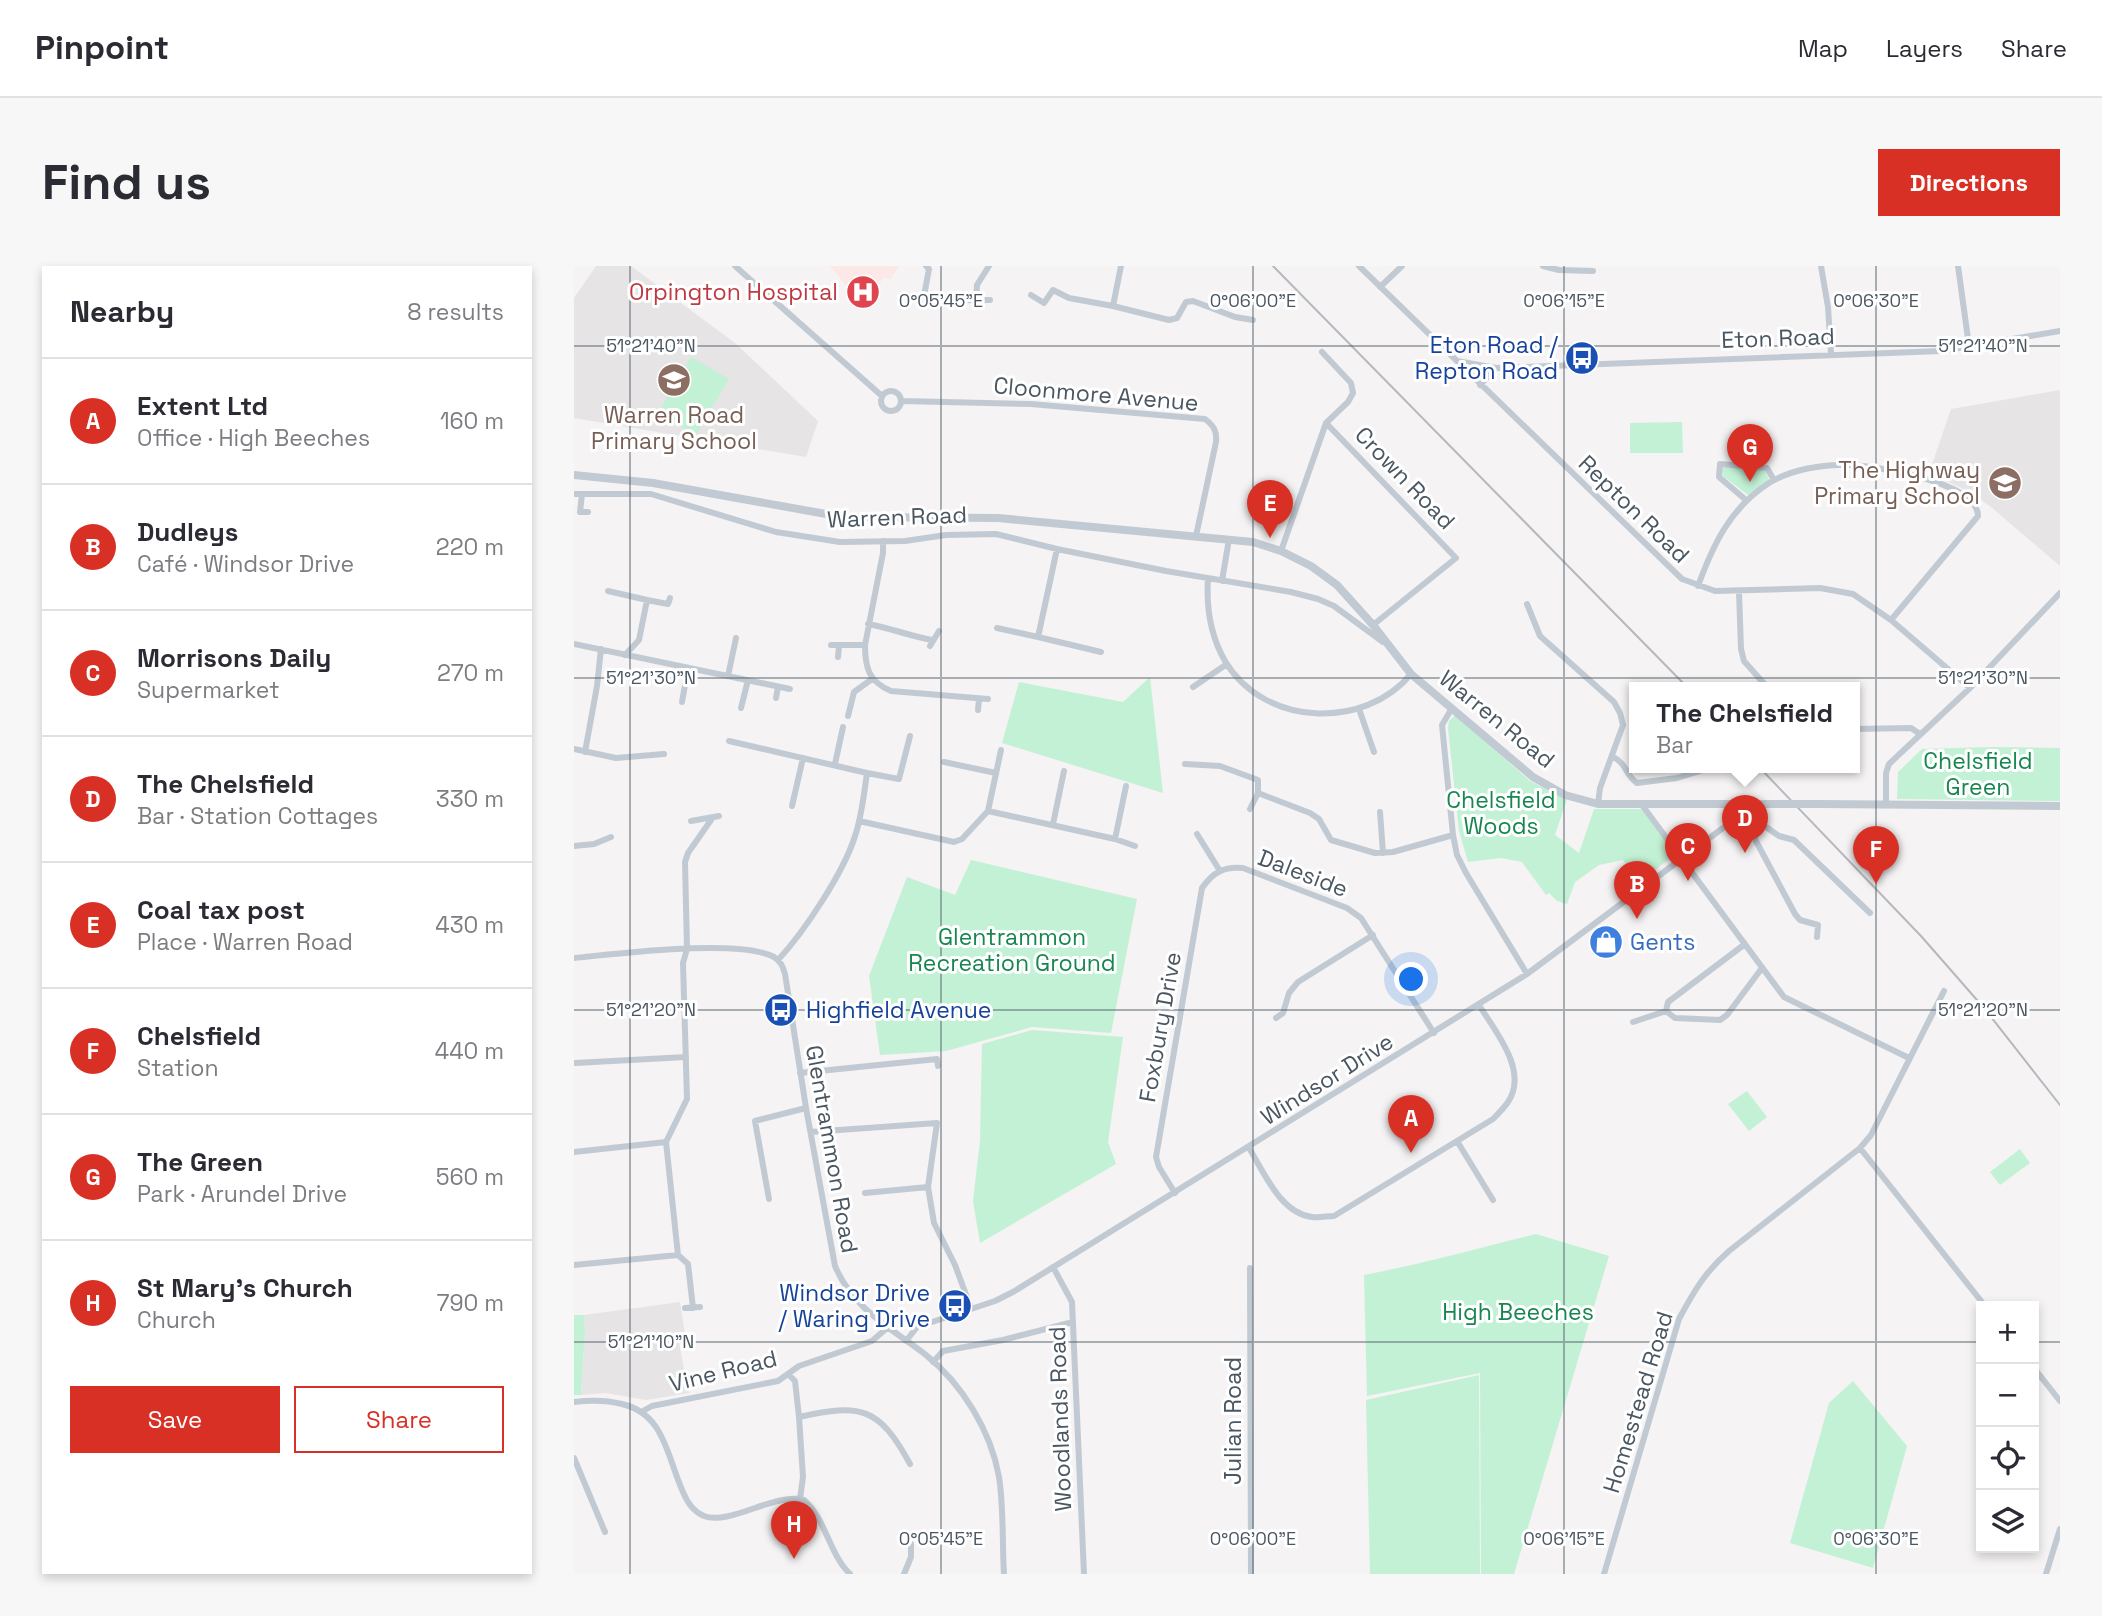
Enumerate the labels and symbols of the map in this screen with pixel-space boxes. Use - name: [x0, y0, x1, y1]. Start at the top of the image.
- hospital icon: Orpington Hospital: [844, 273, 882, 311]
- place label: Orpington Hospital: [629, 277, 838, 307]
- text: 0°05'45"E: [899, 289, 983, 312]
- text: 0°06'00"E: [1210, 289, 1296, 312]
- text: 0°06'15"E: [1523, 289, 1605, 312]
- text: 0°06'30"E: [1833, 289, 1919, 312]
- street label: Eton Road: [1721, 321, 1835, 355]
- place label: Eton Road / Repton Road: [1415, 330, 1558, 386]
- text: 51°21'40"N: [606, 334, 696, 357]
- text: 51°21'40"N: [1938, 334, 2028, 357]
- bus stop icon: Eton Road / Repton Road: [1563, 339, 1601, 377]
- school or university icon: Warren Road Primary School: [655, 361, 693, 399]
- street label: Cloonmore Avenue: [992, 370, 1200, 418]
- place label: Warren Road Primary School: [591, 400, 757, 456]
- street label: Crown Road: [1348, 420, 1462, 536]
- pin: G: [1727, 424, 1773, 482]
- street label: Repton Road: [1572, 448, 1696, 570]
- place label: The Highway Primary School: [1814, 455, 1980, 511]
- school or university icon: The Highway Primary School: [1986, 464, 2024, 502]
- pin: E: [1247, 480, 1293, 538]
- street label: Warren Road: [826, 500, 968, 534]
- street label: Warren Road: [1433, 663, 1561, 775]
- text: 51°21'30"N: [606, 666, 696, 689]
- text: 51°21'30"N: [1938, 666, 2028, 689]
- park label: Chelsfield Green: [1923, 746, 2033, 802]
- park label: Chelsfield Woods: [1446, 785, 1556, 841]
- pin: D: [1722, 795, 1768, 853]
- pin: C: [1665, 823, 1711, 881]
- pin: F: [1853, 826, 1899, 884]
- street label: Daleside: [1254, 842, 1352, 904]
- pin: B: [1614, 861, 1660, 919]
- park label: Glentrammon Recreation Ground: [908, 922, 1116, 978]
- shop icon: Gents: [1587, 923, 1625, 961]
- place label: Gents: [1630, 927, 1695, 957]
- street label: Foxbury Drive: [1132, 950, 1188, 1104]
- your location: [1394, 962, 1428, 996]
- bus stop icon: Highfield Avenue: [762, 991, 800, 1029]
- place label: Highfield Avenue: [806, 995, 991, 1025]
- text: 51°21'20"N: [606, 998, 696, 1021]
- text: 51°21'20"N: [1938, 998, 2028, 1021]
- street label: Windsor Drive: [1255, 1026, 1399, 1132]
- street label: Glentrammon Road: [799, 1043, 865, 1255]
- pin: A: [1388, 1095, 1434, 1153]
- place label: Windsor Drive / Waring Drive: [778, 1278, 930, 1334]
- bus stop icon: Windsor Drive / Waring Drive: [936, 1287, 974, 1325]
- park label: High Beeches: [1442, 1297, 1594, 1327]
- street label: Homestead Road: [1596, 1308, 1680, 1496]
- street label: Woodlands Road: [1042, 1326, 1078, 1512]
- text: 51°21'10"N: [608, 1330, 694, 1353]
- street label: Vine Road: [666, 1343, 780, 1399]
- street label: Julian Road: [1218, 1357, 1248, 1485]
- pin: H: [771, 1501, 817, 1559]
- text: 0°05'45"E: [899, 1527, 983, 1550]
- text: 0°06'00"E: [1210, 1527, 1296, 1550]
- text: 0°06'15"E: [1523, 1527, 1605, 1550]
- text: 0°06'30"E: [1833, 1527, 1919, 1550]

